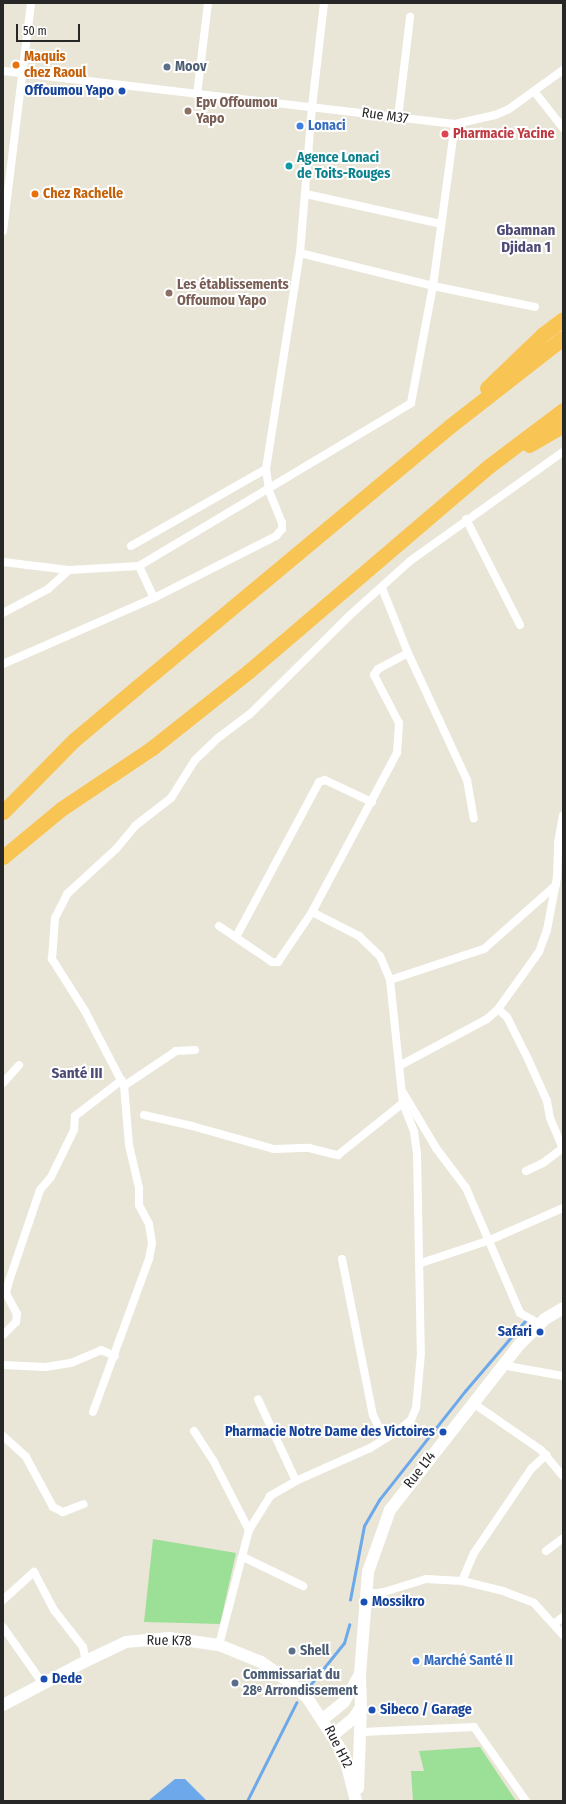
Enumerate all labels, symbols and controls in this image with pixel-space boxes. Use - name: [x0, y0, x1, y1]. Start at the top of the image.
- scale bar: [18, 16, 82, 42]
- text: 50 m: [23, 24, 47, 38]
- place label: Maquis chez Raoul: [24, 49, 86, 82]
- place label: Moov: [175, 59, 206, 75]
- marker: Maquis chez Raoul: [11, 60, 21, 70]
- marker: Moov: [162, 62, 172, 72]
- place label: Offoumou Yapo: [25, 83, 114, 99]
- marker: Offoumou Yapo: [117, 86, 127, 96]
- place label: Epv Offoumou Yapo: [196, 95, 278, 128]
- street label: Rue M37: [361, 104, 409, 128]
- marker: Epv Offoumou Yapo: [183, 106, 193, 116]
- place label: Lonaci: [308, 118, 346, 134]
- marker: Lonaci: [295, 121, 305, 131]
- place label: Pharmacie Yacine: [453, 126, 555, 142]
- marker: Pharmacie Yacine: [440, 129, 450, 139]
- place label: Agence Lonaci de Toits-Rouges: [297, 150, 390, 182]
- marker: Agence Lonaci de Toits-Rouges: [284, 161, 294, 171]
- place label: Chez Rachelle: [43, 186, 123, 202]
- marker: Chez Rachelle: [30, 189, 40, 199]
- district label: Gbamnan Djidan 1: [497, 221, 555, 256]
- place label: Les établissements Offoumou Yapo: [177, 277, 289, 310]
- marker: Les établissements Offoumou Yapo: [164, 288, 174, 298]
- district label: Santé III: [52, 1065, 102, 1083]
- place label: Safari: [498, 1324, 532, 1340]
- marker: Safari: [535, 1327, 545, 1337]
- place label: Pharmacie Notre Dame des Victoires: [225, 1424, 435, 1440]
- marker: Pharmacie Notre Dame des Victoires: [438, 1427, 448, 1437]
- street label: Rue L14: [400, 1448, 440, 1492]
- place label: Mossikro: [372, 1594, 425, 1610]
- marker: Mossikro: [359, 1597, 369, 1607]
- street label: Rue K78: [146, 1632, 192, 1650]
- place label: Shell: [300, 1643, 329, 1659]
- marker: Shell: [287, 1646, 297, 1656]
- place label: Marché Santé II: [424, 1653, 513, 1669]
- marker: Marché Santé II: [411, 1656, 421, 1666]
- place label: Commissariat du 28ᵉ Arrondissement: [243, 1667, 358, 1700]
- place label: Dede: [52, 1671, 82, 1687]
- marker: Dede: [39, 1674, 49, 1684]
- marker: Commissariat du 28ᵉ Arrondissement: [230, 1678, 240, 1688]
- place label: Sibeco / Garage: [380, 1702, 472, 1718]
- marker: Sibeco / Garage: [367, 1705, 377, 1715]
- street label: Rue H12: [320, 1723, 356, 1771]

